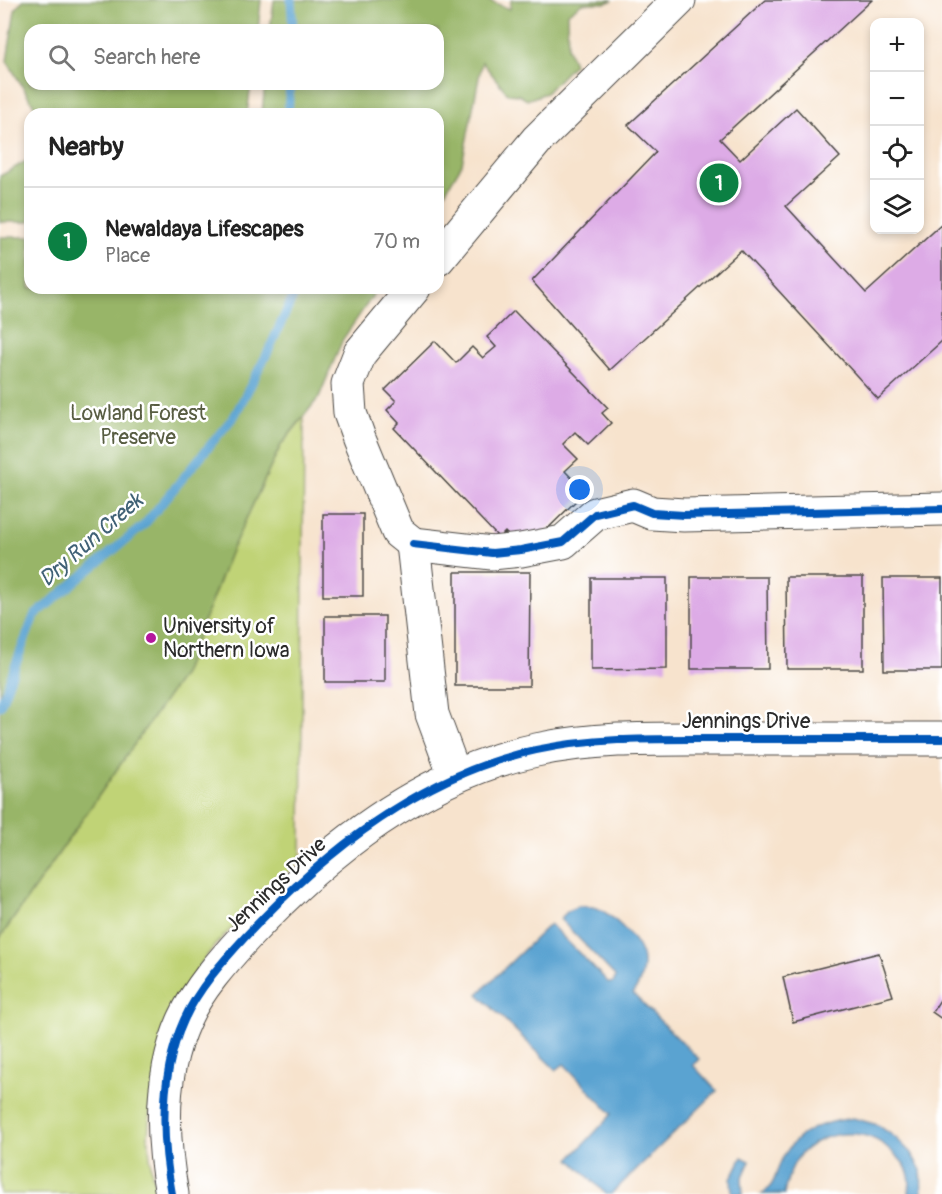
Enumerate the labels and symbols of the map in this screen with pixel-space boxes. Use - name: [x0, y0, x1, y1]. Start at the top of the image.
- pin: 1: [700, 160, 738, 206]
- park label: Lowland Forest Preserve: [70, 400, 207, 451]
- your location: [565, 475, 594, 504]
- water label: Dry Run Creek: [33, 486, 150, 593]
- place label: University of Northern Iowa: [163, 613, 290, 664]
- marker: University of Northern Iowa: [144, 631, 158, 645]
- street label: Jennings Drive: [682, 708, 811, 735]
- street label: Jennings Drive: [220, 831, 333, 939]

